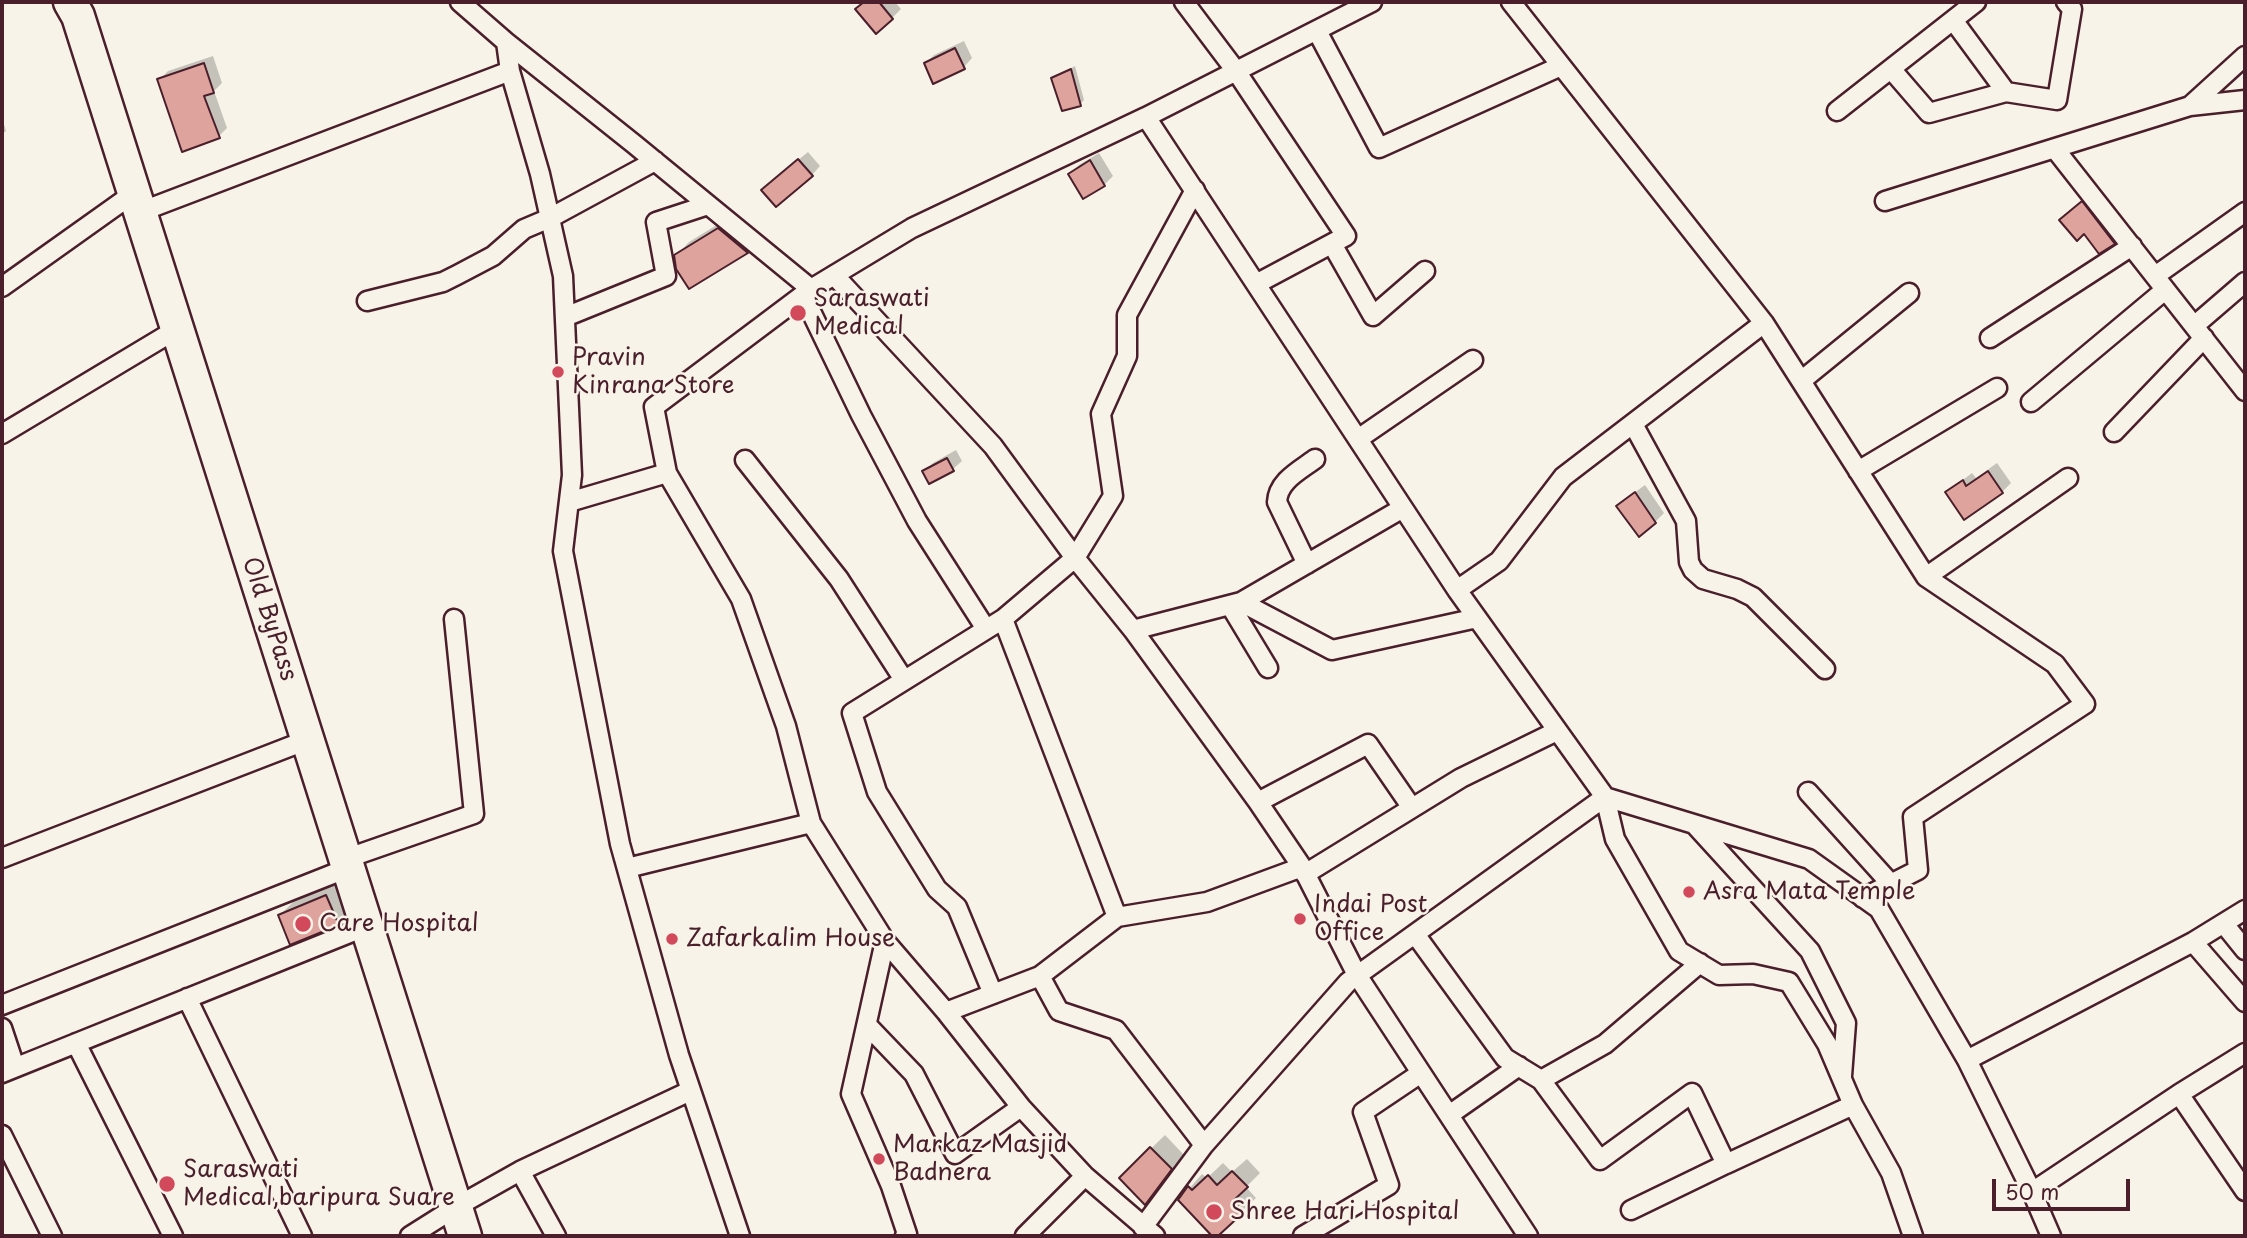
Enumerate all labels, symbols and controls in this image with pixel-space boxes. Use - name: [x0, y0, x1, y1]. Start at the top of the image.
- place label: Saraswati Medical: [814, 285, 930, 341]
- marker: Saraswati Medical: [788, 303, 808, 323]
- place label: Pravin Kinrana Store: [572, 344, 735, 400]
- marker: Pravin Kinrana Store: [550, 364, 566, 380]
- street label: Old ByPass: [235, 553, 303, 685]
- place label: Asra Mata Temple: [1703, 878, 1915, 906]
- marker: Asra Mata Temple: [1681, 884, 1697, 900]
- place label: Indai Post Office: [1314, 891, 1427, 947]
- place label: Care Hospital: [319, 910, 479, 938]
- marker: Indai Post Office: [1292, 911, 1308, 927]
- marker: Care Hospital: [293, 914, 313, 934]
- place label: Zafarkalim House: [686, 925, 895, 953]
- marker: Zafarkalim House: [664, 931, 680, 947]
- place label: Markaz Masjid Badnera: [893, 1131, 1067, 1187]
- marker: Markaz Masjid Badnera: [871, 1151, 887, 1167]
- place label: Saraswati Medical,baripura Suare: [183, 1156, 455, 1212]
- scale bar: [1995, 1164, 2133, 1208]
- marker: Saraswati Medical,baripura Suare: [157, 1174, 177, 1194]
- text: 50 m: [2005, 1175, 2059, 1207]
- place label: Shree Hari Hospital: [1230, 1198, 1460, 1226]
- marker: Shree Hari Hospital: [1204, 1202, 1224, 1222]

